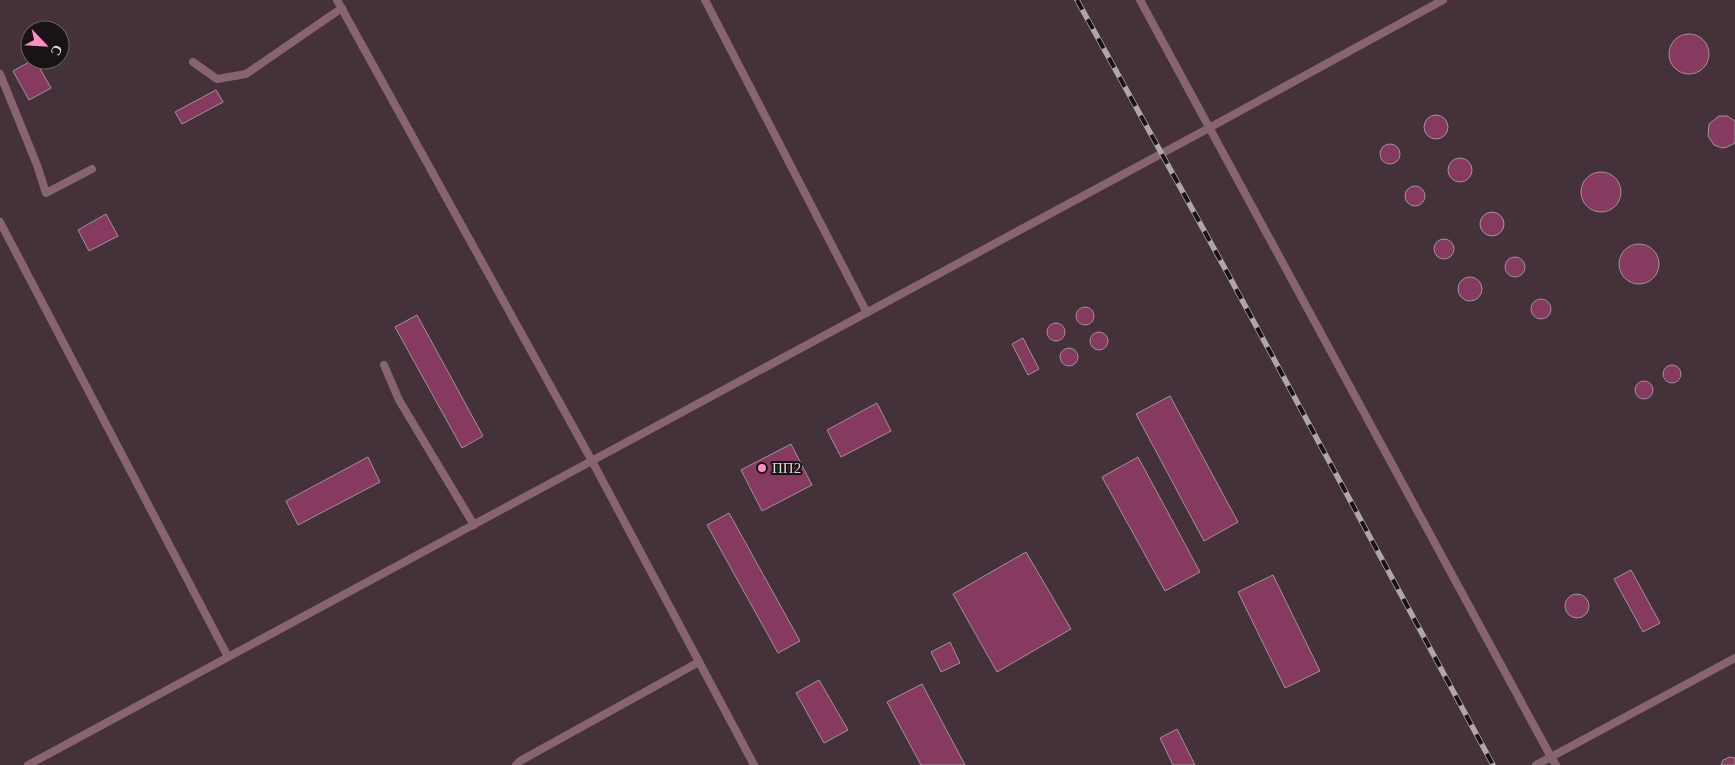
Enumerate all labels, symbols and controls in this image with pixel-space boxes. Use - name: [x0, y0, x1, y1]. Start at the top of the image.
- north arrow: [20, 20, 70, 70]
- text: С: [47, 43, 65, 58]
- place label: ПП2: [772, 460, 801, 476]
- marker: ПП2: [756, 462, 768, 474]

